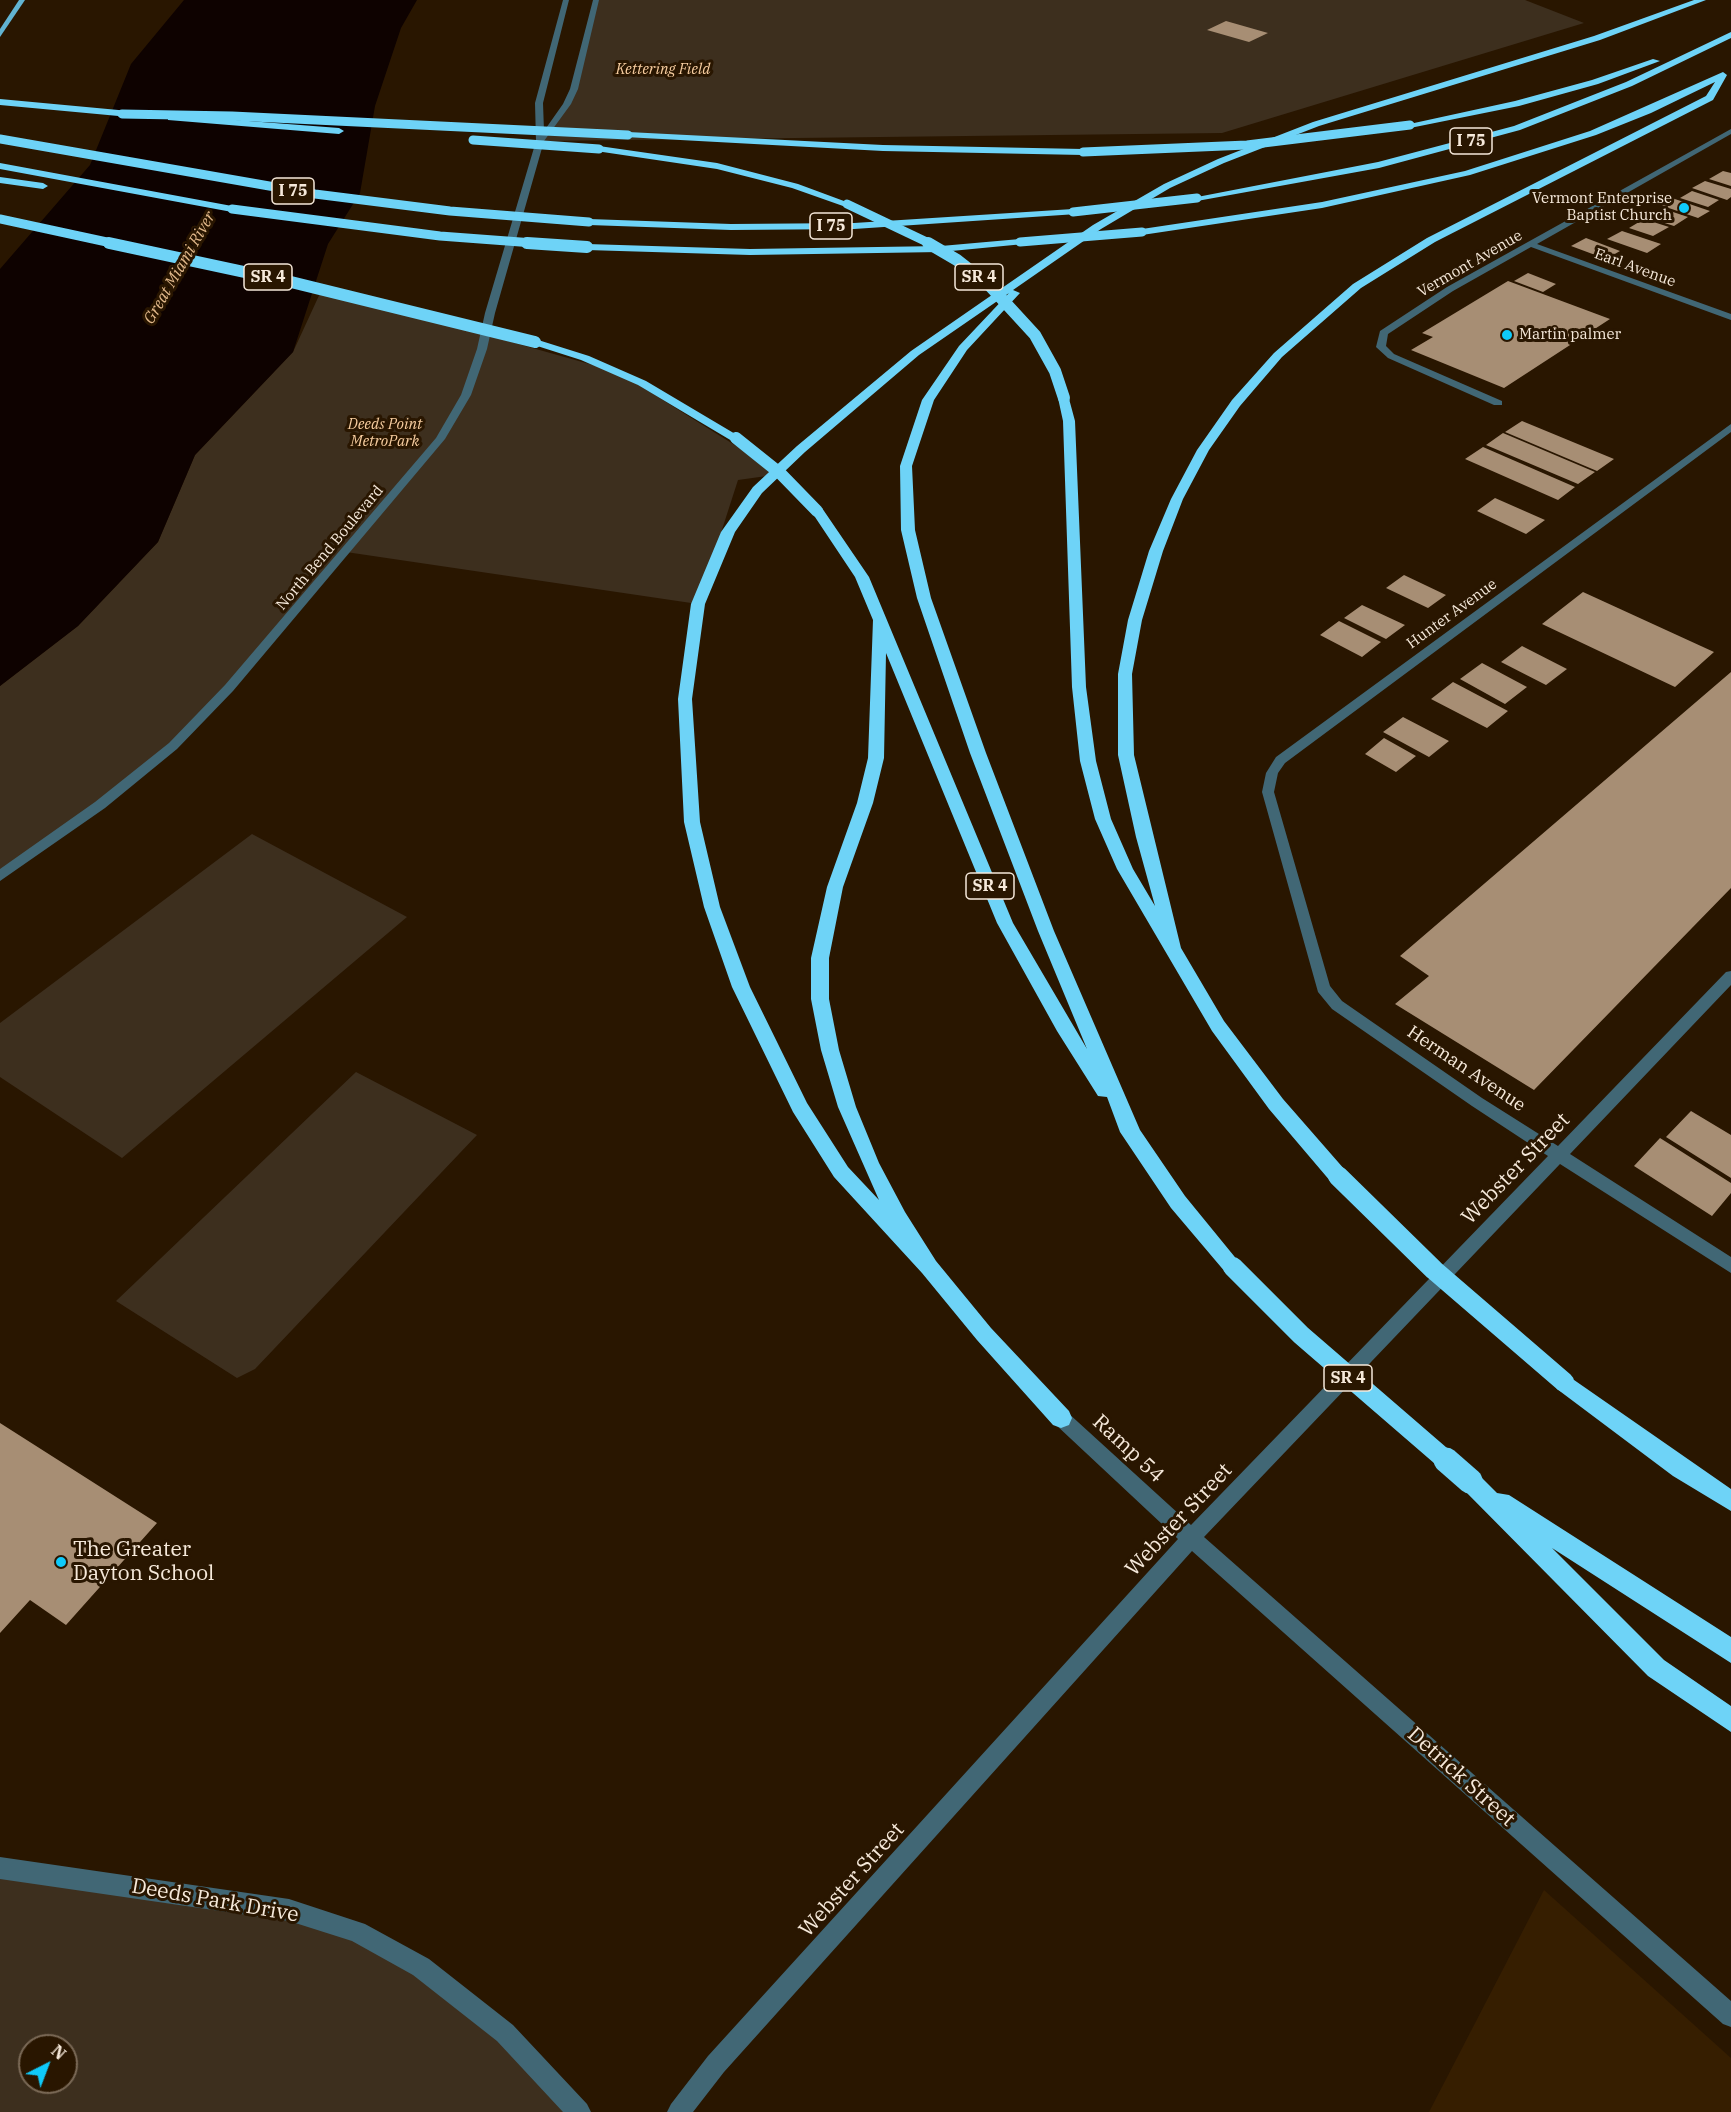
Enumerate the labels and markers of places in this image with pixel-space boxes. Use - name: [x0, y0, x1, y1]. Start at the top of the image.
- place label: Vermont Enterprise Baptist Church: [1532, 190, 1672, 225]
- marker: Vermont Enterprise Baptist Church: [1677, 201, 1691, 215]
- place label: Martin palmer: [1519, 326, 1621, 344]
- marker: Martin palmer: [1500, 328, 1514, 342]
- place label: The Greater Dayton School: [73, 1537, 214, 1587]
- marker: The Greater Dayton School: [54, 1555, 68, 1569]

